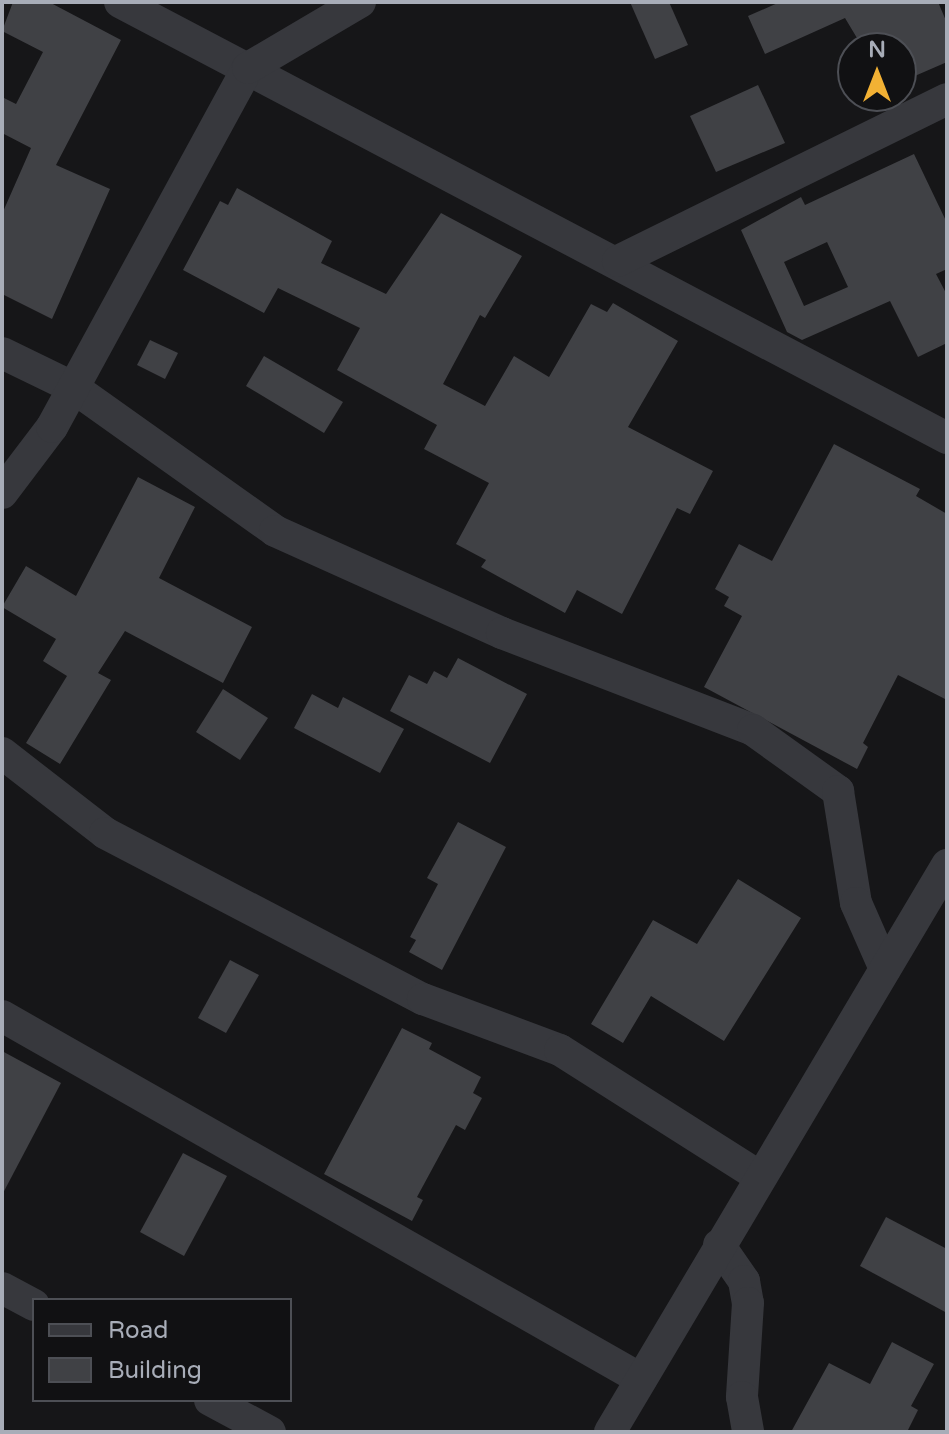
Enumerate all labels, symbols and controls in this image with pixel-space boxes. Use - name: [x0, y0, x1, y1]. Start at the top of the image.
- north arrow: [837, 32, 917, 112]
- text: N: [868, 37, 886, 63]
- legend: [32, 1298, 292, 1402]
- text: Road: [108, 1316, 168, 1345]
- text: Building: [108, 1356, 202, 1385]

